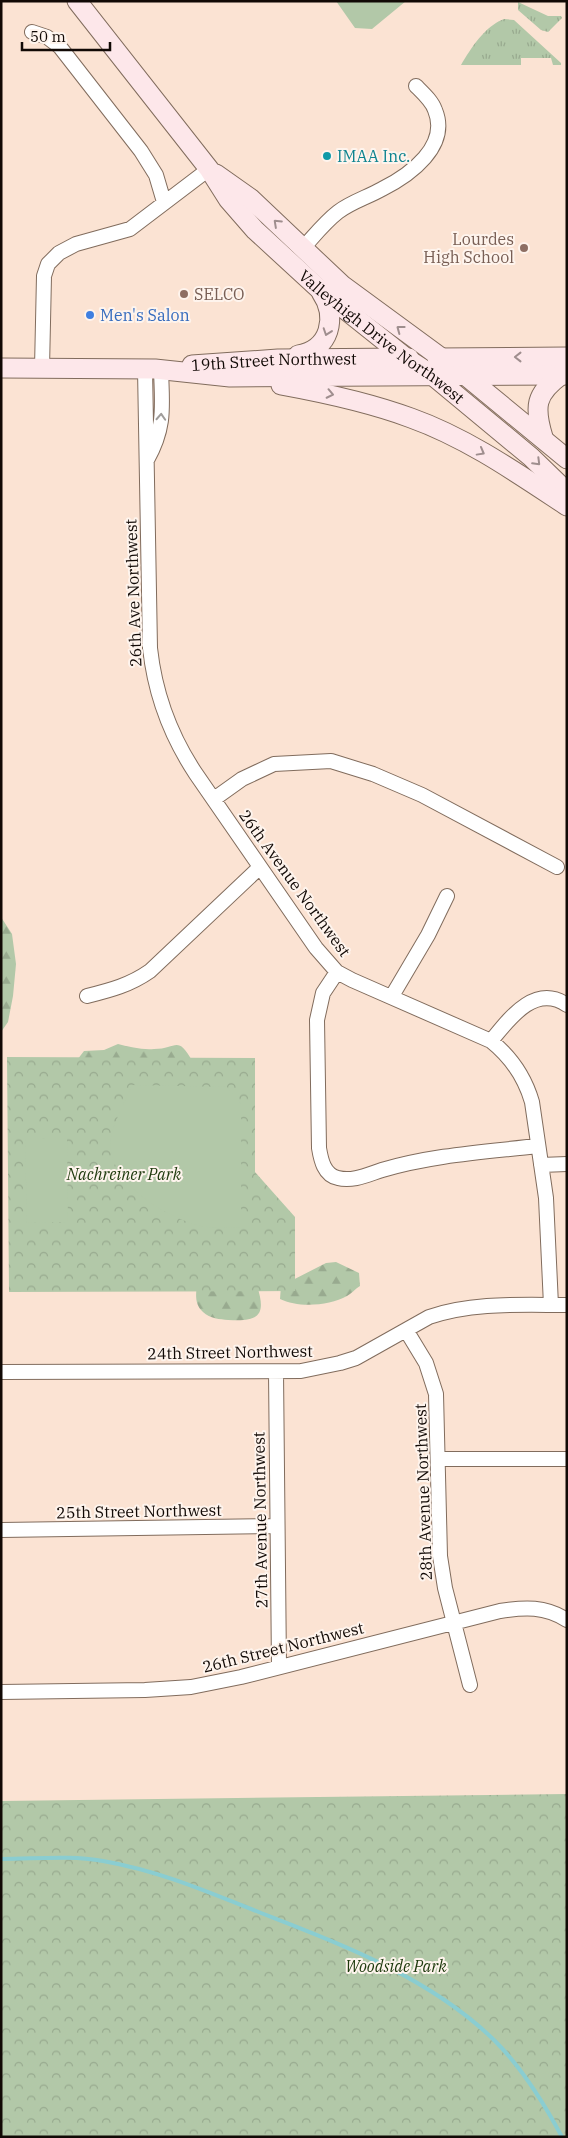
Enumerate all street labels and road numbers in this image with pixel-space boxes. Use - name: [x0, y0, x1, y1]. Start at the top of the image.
- street label: Valleyhigh Drive Northwest: [295, 265, 469, 408]
- street label: 19th Street Northwest: [190, 348, 357, 375]
- street label: 26th Ave Northwest: [120, 518, 146, 667]
- street label: 26th Avenue Northwest: [235, 806, 355, 961]
- street label: 24th Street Northwest: [147, 1341, 313, 1363]
- street label: 28th Avenue Northwest: [410, 1403, 436, 1581]
- street label: 27th Avenue Northwest: [248, 1431, 272, 1609]
- street label: 25th Street Northwest: [56, 1500, 222, 1522]
- street label: 26th Street Northwest: [200, 1617, 366, 1677]

